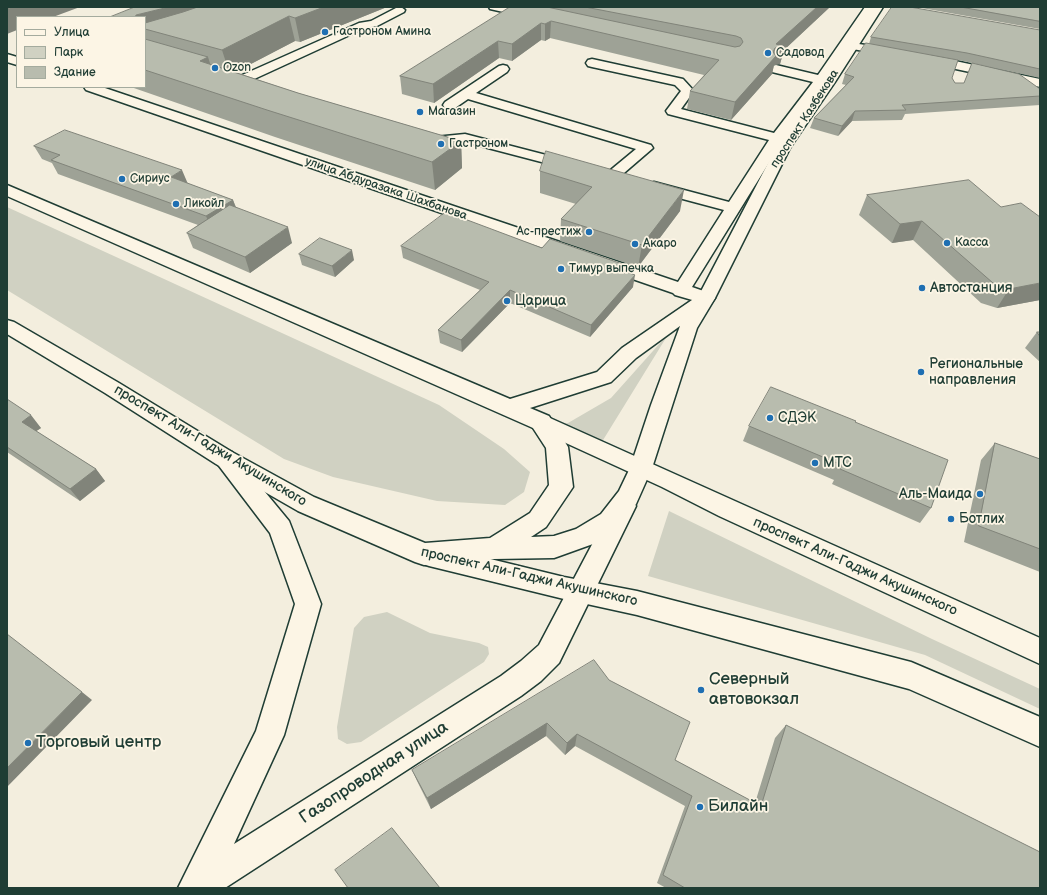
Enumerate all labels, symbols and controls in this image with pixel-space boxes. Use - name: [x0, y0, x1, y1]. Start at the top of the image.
- legend: [16, 16, 146, 88]
- text: Улица: [54, 25, 90, 40]
- place label: Гастроном Амина: [333, 25, 431, 39]
- marker: Гастроном Амина: [320, 27, 330, 37]
- text: Парк: [54, 45, 83, 60]
- place label: Садовод: [776, 46, 824, 60]
- marker: Садовод: [763, 48, 773, 58]
- place label: Ozon: [223, 61, 251, 75]
- marker: Ozon: [210, 63, 220, 73]
- text: Здание: [54, 65, 96, 80]
- street label: проспект Казбекова: [768, 67, 842, 171]
- place label: Магазин: [428, 105, 476, 119]
- marker: Магазин: [415, 107, 425, 117]
- place label: Гастроном: [449, 137, 508, 151]
- marker: Гастроном: [436, 139, 446, 149]
- street label: улица Абдуразака Шахбанова: [303, 154, 469, 224]
- place label: Сириус: [130, 172, 170, 186]
- marker: Сириус: [117, 174, 127, 184]
- place label: Ликойл: [184, 197, 224, 211]
- marker: Ликойл: [171, 199, 181, 209]
- place label: Ас-престиж: [517, 225, 581, 239]
- marker: Ас-престиж: [584, 227, 594, 237]
- place label: Касса: [955, 236, 989, 250]
- place label: Акаро: [643, 237, 677, 251]
- marker: Касса: [942, 238, 952, 248]
- marker: Акаро: [630, 239, 640, 249]
- place label: Тимур выпечка: [569, 262, 654, 276]
- marker: Тимур выпечка: [556, 264, 566, 274]
- place label: Автостанция: [930, 280, 1012, 296]
- marker: Автостанция: [917, 283, 927, 293]
- place label: Царица: [515, 293, 566, 309]
- marker: Царица: [502, 296, 512, 306]
- place label: Региональные направления: [929, 356, 1023, 388]
- marker: Региональные направления: [916, 367, 926, 377]
- street label: проспект Али-Гаджи Акушинского: [111, 382, 309, 510]
- place label: СДЭК: [778, 410, 816, 426]
- marker: СДЭК: [765, 413, 775, 423]
- place label: МТС: [823, 455, 852, 471]
- marker: МТС: [810, 458, 820, 468]
- place label: Аль-Маида: [899, 486, 972, 502]
- marker: Аль-Маида: [975, 489, 985, 499]
- place label: Ботлих: [959, 511, 1004, 527]
- street label: проспект Али-Гаджи Акушинского: [750, 514, 960, 620]
- marker: Ботлих: [946, 514, 956, 524]
- street label: проспект Али-Гаджи Акушинского: [419, 544, 639, 610]
- place label: Северный автовокзал: [709, 670, 799, 710]
- marker: Северный автовокзал: [696, 685, 706, 695]
- street label: Газопроводная улица: [296, 717, 452, 829]
- place label: Торговый центр: [36, 733, 161, 753]
- marker: Торговый центр: [23, 738, 33, 748]
- place label: Билайн: [708, 797, 768, 817]
- marker: Билайн: [695, 802, 705, 812]

